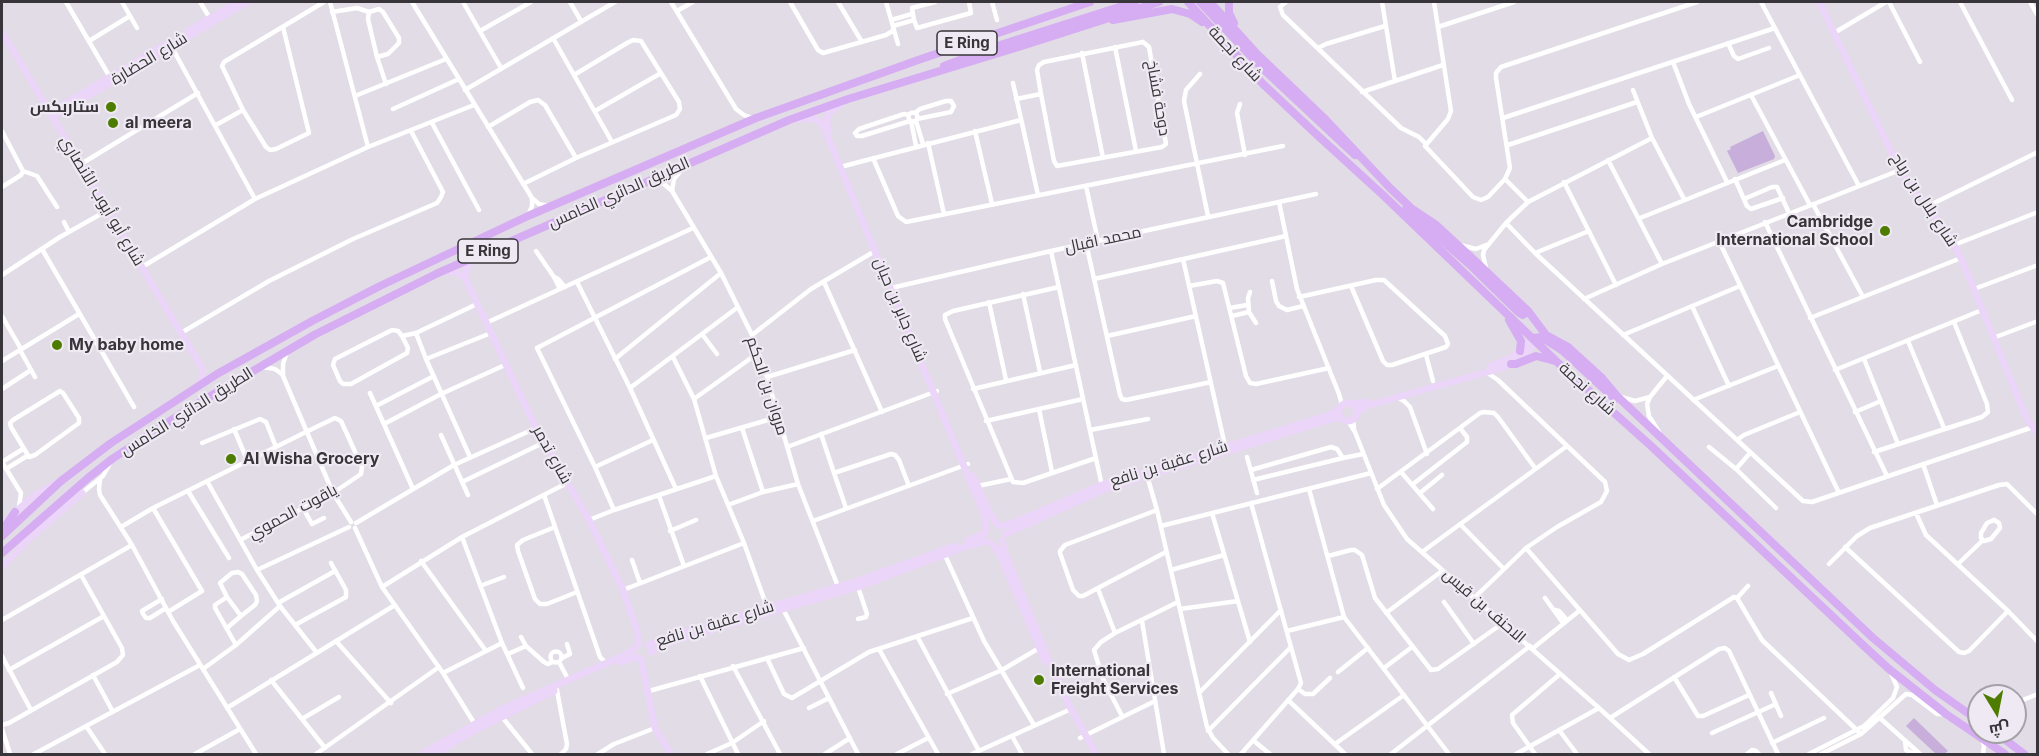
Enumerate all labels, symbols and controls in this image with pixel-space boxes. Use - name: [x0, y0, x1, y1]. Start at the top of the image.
- street label: شارع نجمة: [1204, 22, 1266, 86]
- street label: شارع الحضارة: [107, 29, 191, 89]
- road number: E Ring: [937, 31, 997, 55]
- street label: دوحة فشاخ: [1142, 59, 1174, 137]
- place label: ستاربكس: [30, 97, 99, 117]
- marker: ستاربكس: [104, 100, 118, 114]
- place label: al meera: [125, 113, 192, 133]
- marker: al meera: [106, 116, 120, 130]
- street label: شارع أبو أيوب الأنصاري: [56, 132, 148, 270]
- street label: شارع بلال بن رباح: [1887, 149, 1961, 251]
- street label: الطريق الدائري الخامس: [545, 153, 693, 233]
- place label: Cambridge International School: [1716, 212, 1873, 250]
- street label: محمد اقبال: [1063, 223, 1143, 257]
- marker: Cambridge International School: [1878, 224, 1892, 238]
- road number: E Ring: [458, 239, 518, 263]
- street label: شارع جابر بن حيان: [869, 255, 931, 365]
- street label: مروان بن الحكم: [742, 334, 792, 438]
- place label: My baby home: [69, 335, 184, 355]
- marker: My baby home: [50, 338, 64, 352]
- street label: شارع نجمة: [1555, 359, 1619, 419]
- street label: الطريق الدائري الخامس: [117, 363, 257, 461]
- street label: شارع تدمر: [528, 423, 576, 487]
- street label: شارع عقبة بن نافع: [1108, 437, 1230, 491]
- place label: Al Wisha Grocery: [243, 449, 379, 469]
- marker: Al Wisha Grocery: [224, 452, 238, 466]
- street label: ياقوت الحموي: [245, 481, 341, 543]
- street label: الاحنف بن قيس: [1438, 565, 1530, 647]
- street label: شارع عقبة بن نافع: [654, 597, 776, 651]
- place label: International Freight Services: [1051, 661, 1178, 699]
- marker: International Freight Services: [1032, 673, 1046, 687]
- north arrow: [1967, 684, 2027, 744]
- text: ش: [1988, 718, 2012, 741]

